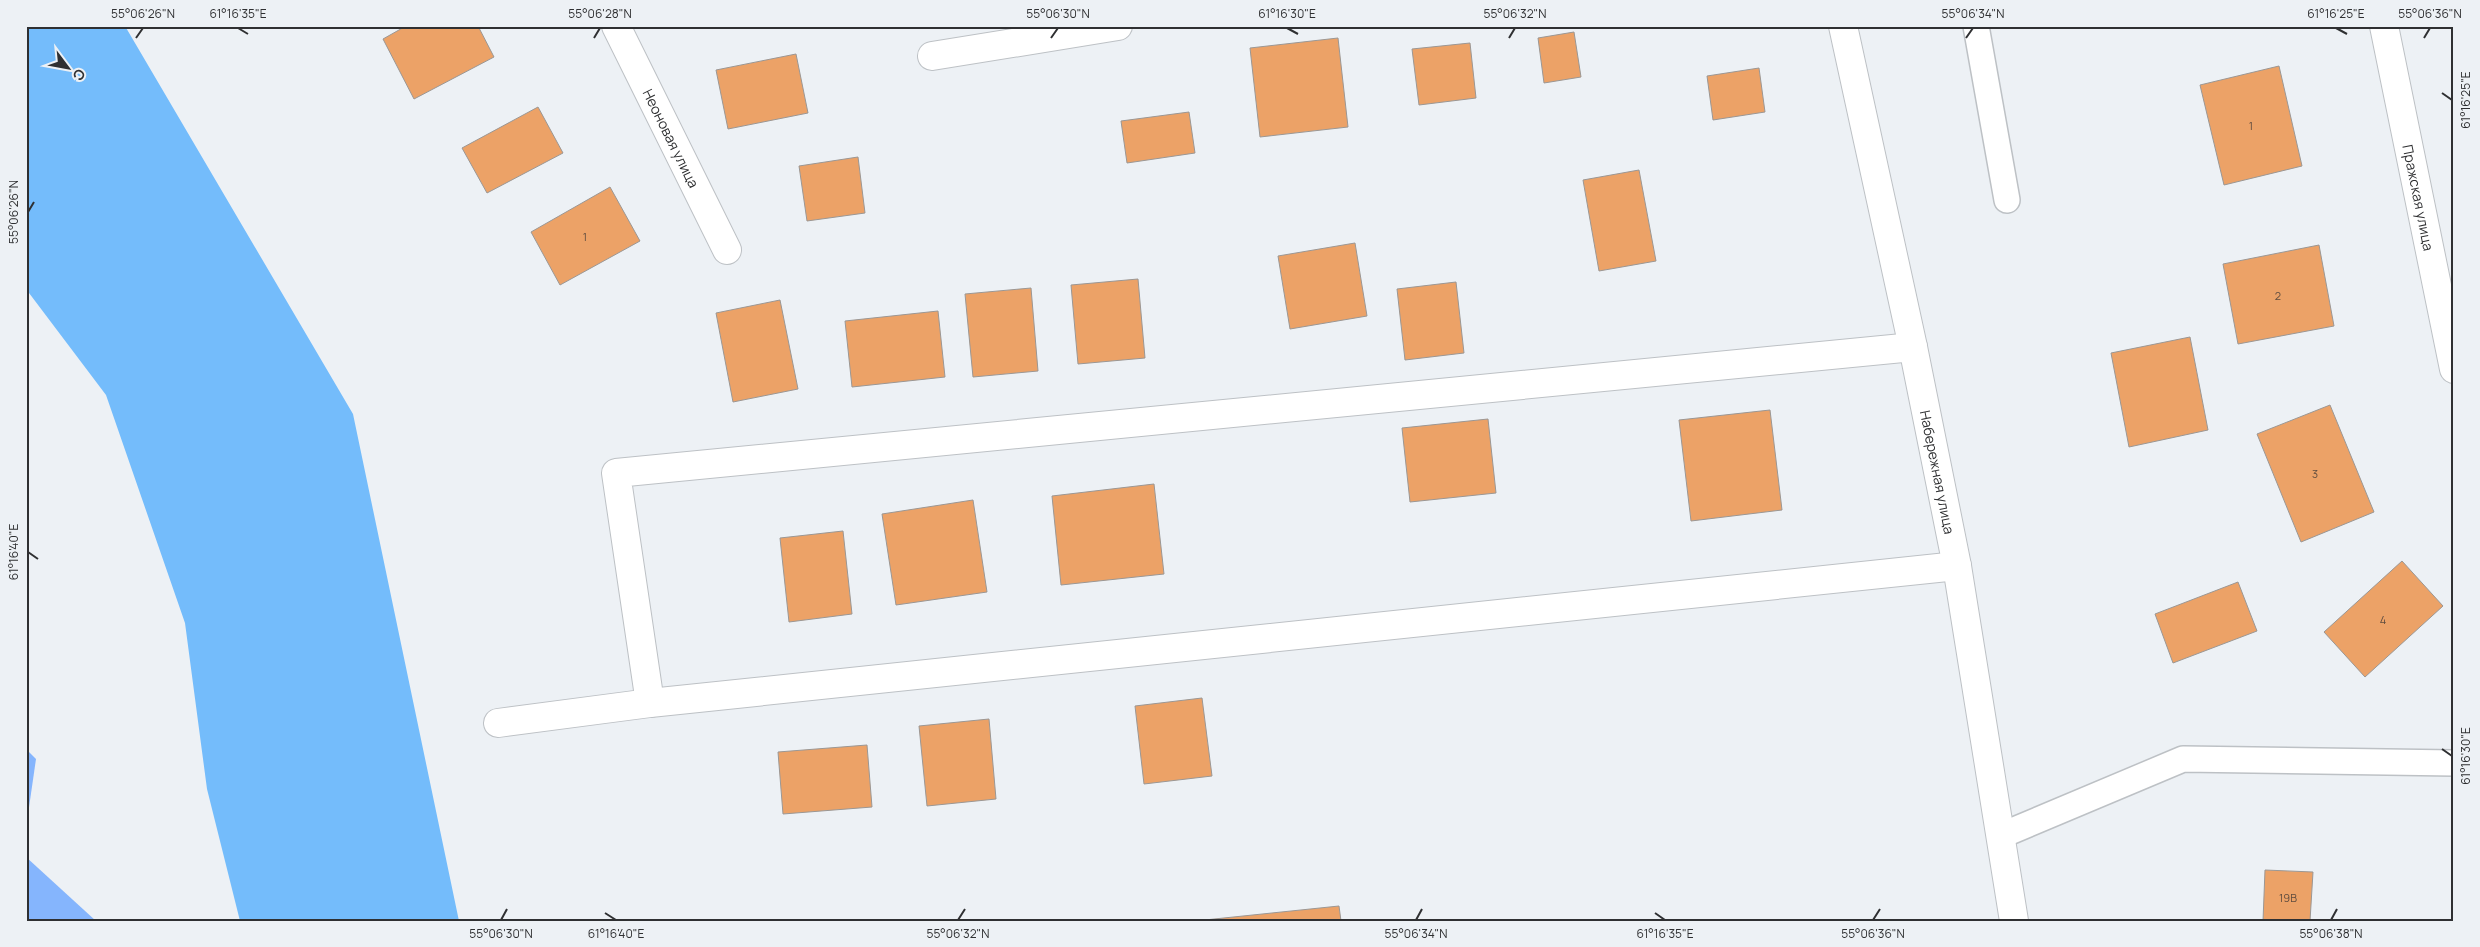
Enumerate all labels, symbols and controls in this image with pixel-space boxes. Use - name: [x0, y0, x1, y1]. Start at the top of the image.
- text: 55°06'26"N: [111, 5, 175, 22]
- text: 61°16'35"E: [209, 5, 267, 22]
- text: 55°06'28"N: [568, 5, 632, 22]
- text: 55°06'30"N: [1026, 5, 1090, 22]
- text: 61°16'30"E: [1258, 5, 1316, 22]
- text: 55°06'32"N: [1484, 5, 1546, 22]
- text: 55°06'34"N: [1942, 5, 2004, 22]
- text: 61°16'25"E: [2307, 5, 2365, 22]
- text: 55°06'36"N: [2398, 5, 2462, 22]
- north arrow: [42, 42, 92, 92]
- text: С: [69, 66, 90, 85]
- text: 61°16'25"E: [2457, 71, 2474, 129]
- street label: Неоновая улица: [639, 85, 704, 191]
- house number: 1: [2249, 118, 2253, 133]
- street label: Пражская улица: [2399, 143, 2439, 252]
- text: 55°06'26"N: [5, 180, 22, 244]
- house number: 1: [583, 229, 587, 244]
- house number: 2: [2275, 288, 2281, 303]
- street label: Набережная улица: [1916, 408, 1960, 536]
- house number: 3: [2312, 466, 2318, 481]
- text: 61°16'40"E: [5, 524, 22, 580]
- house number: 4: [2380, 612, 2386, 627]
- text: 61°16'30"E: [2457, 727, 2474, 785]
- house number: 19В: [2279, 890, 2297, 905]
- text: 55°06'30"N: [469, 925, 533, 942]
- text: 61°16'40"E: [588, 925, 644, 942]
- text: 55°06'32"N: [927, 925, 989, 942]
- text: 55°06'34"N: [1385, 925, 1447, 942]
- text: 61°16'35"E: [1636, 925, 1694, 942]
- text: 55°06'36"N: [1841, 925, 1905, 942]
- text: 55°06'38"N: [2299, 925, 2363, 942]

